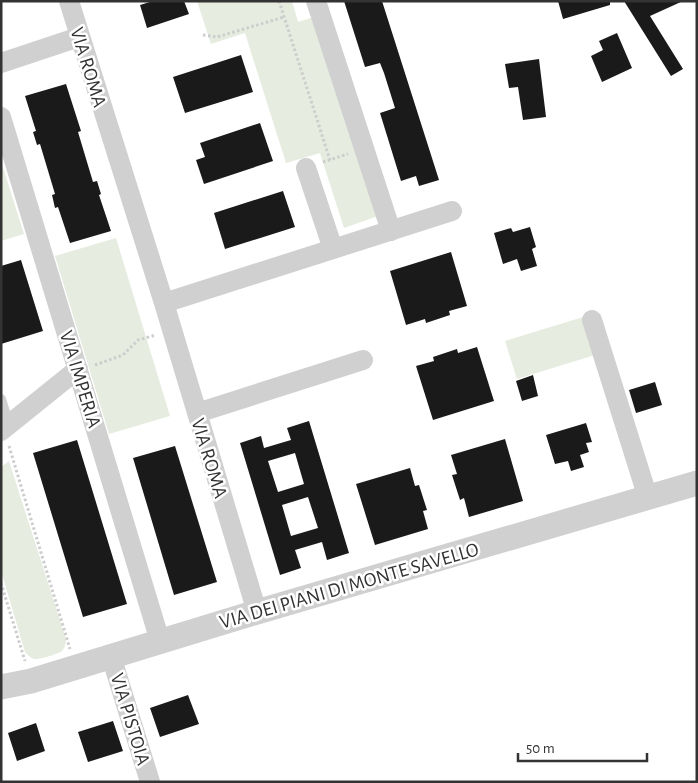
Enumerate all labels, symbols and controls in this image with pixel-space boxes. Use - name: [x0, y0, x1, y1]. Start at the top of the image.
- street label: VIA ROMA: [66, 25, 110, 110]
- street label: VIA IMPERIA: [56, 328, 104, 431]
- street label: VIA ROMA: [187, 416, 231, 501]
- street label: VIA DEI PIANI DI MONTE SAVELLO: [217, 539, 481, 633]
- street label: VIA PISTOIA: [107, 671, 154, 768]
- scale bar: [518, 730, 647, 762]
- text: 50 m: [526, 741, 555, 756]

